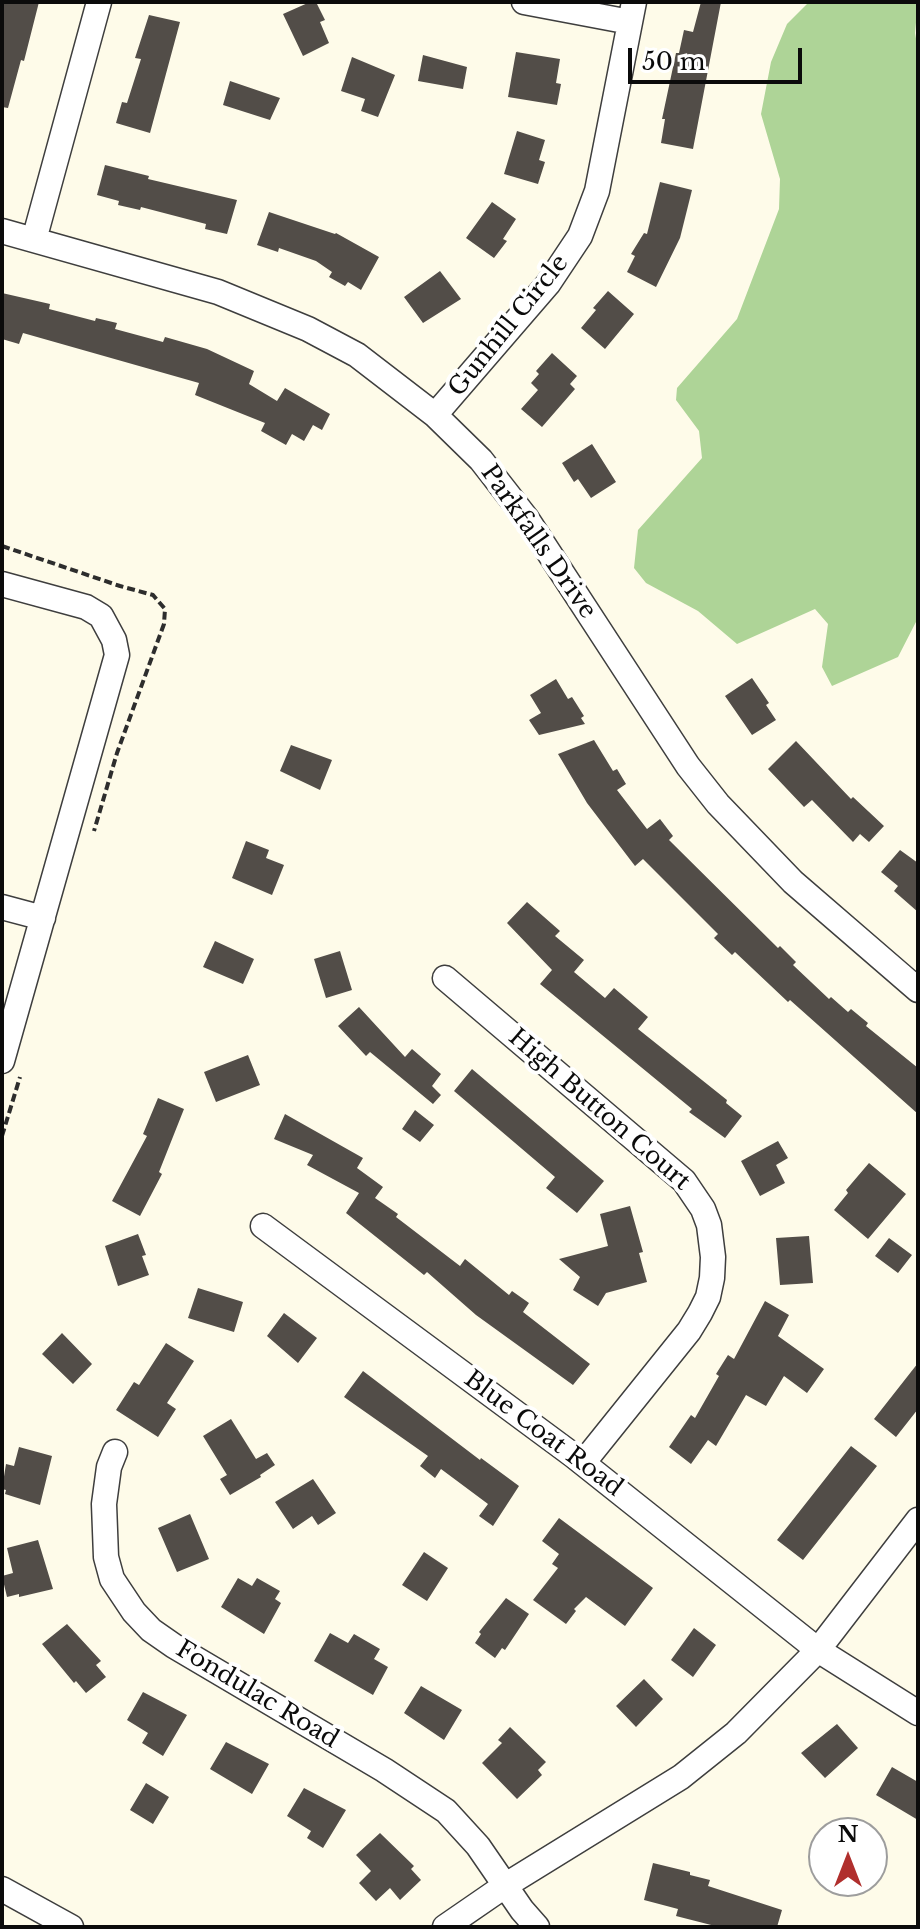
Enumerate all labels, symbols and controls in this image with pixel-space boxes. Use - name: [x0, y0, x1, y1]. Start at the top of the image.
- scale bar: [632, 32, 806, 82]
- text: 50 m: [642, 47, 705, 76]
- street label: Gunhill Circle: [443, 249, 575, 403]
- street label: Parkfalls Drive: [474, 460, 602, 624]
- street label: High Button Court: [502, 1023, 696, 1197]
- street label: Blue Coat Road: [458, 1365, 628, 1503]
- street label: Fondulac Road: [171, 1635, 343, 1755]
- north arrow: [808, 1817, 888, 1897]
- text: N: [838, 1821, 858, 1848]

